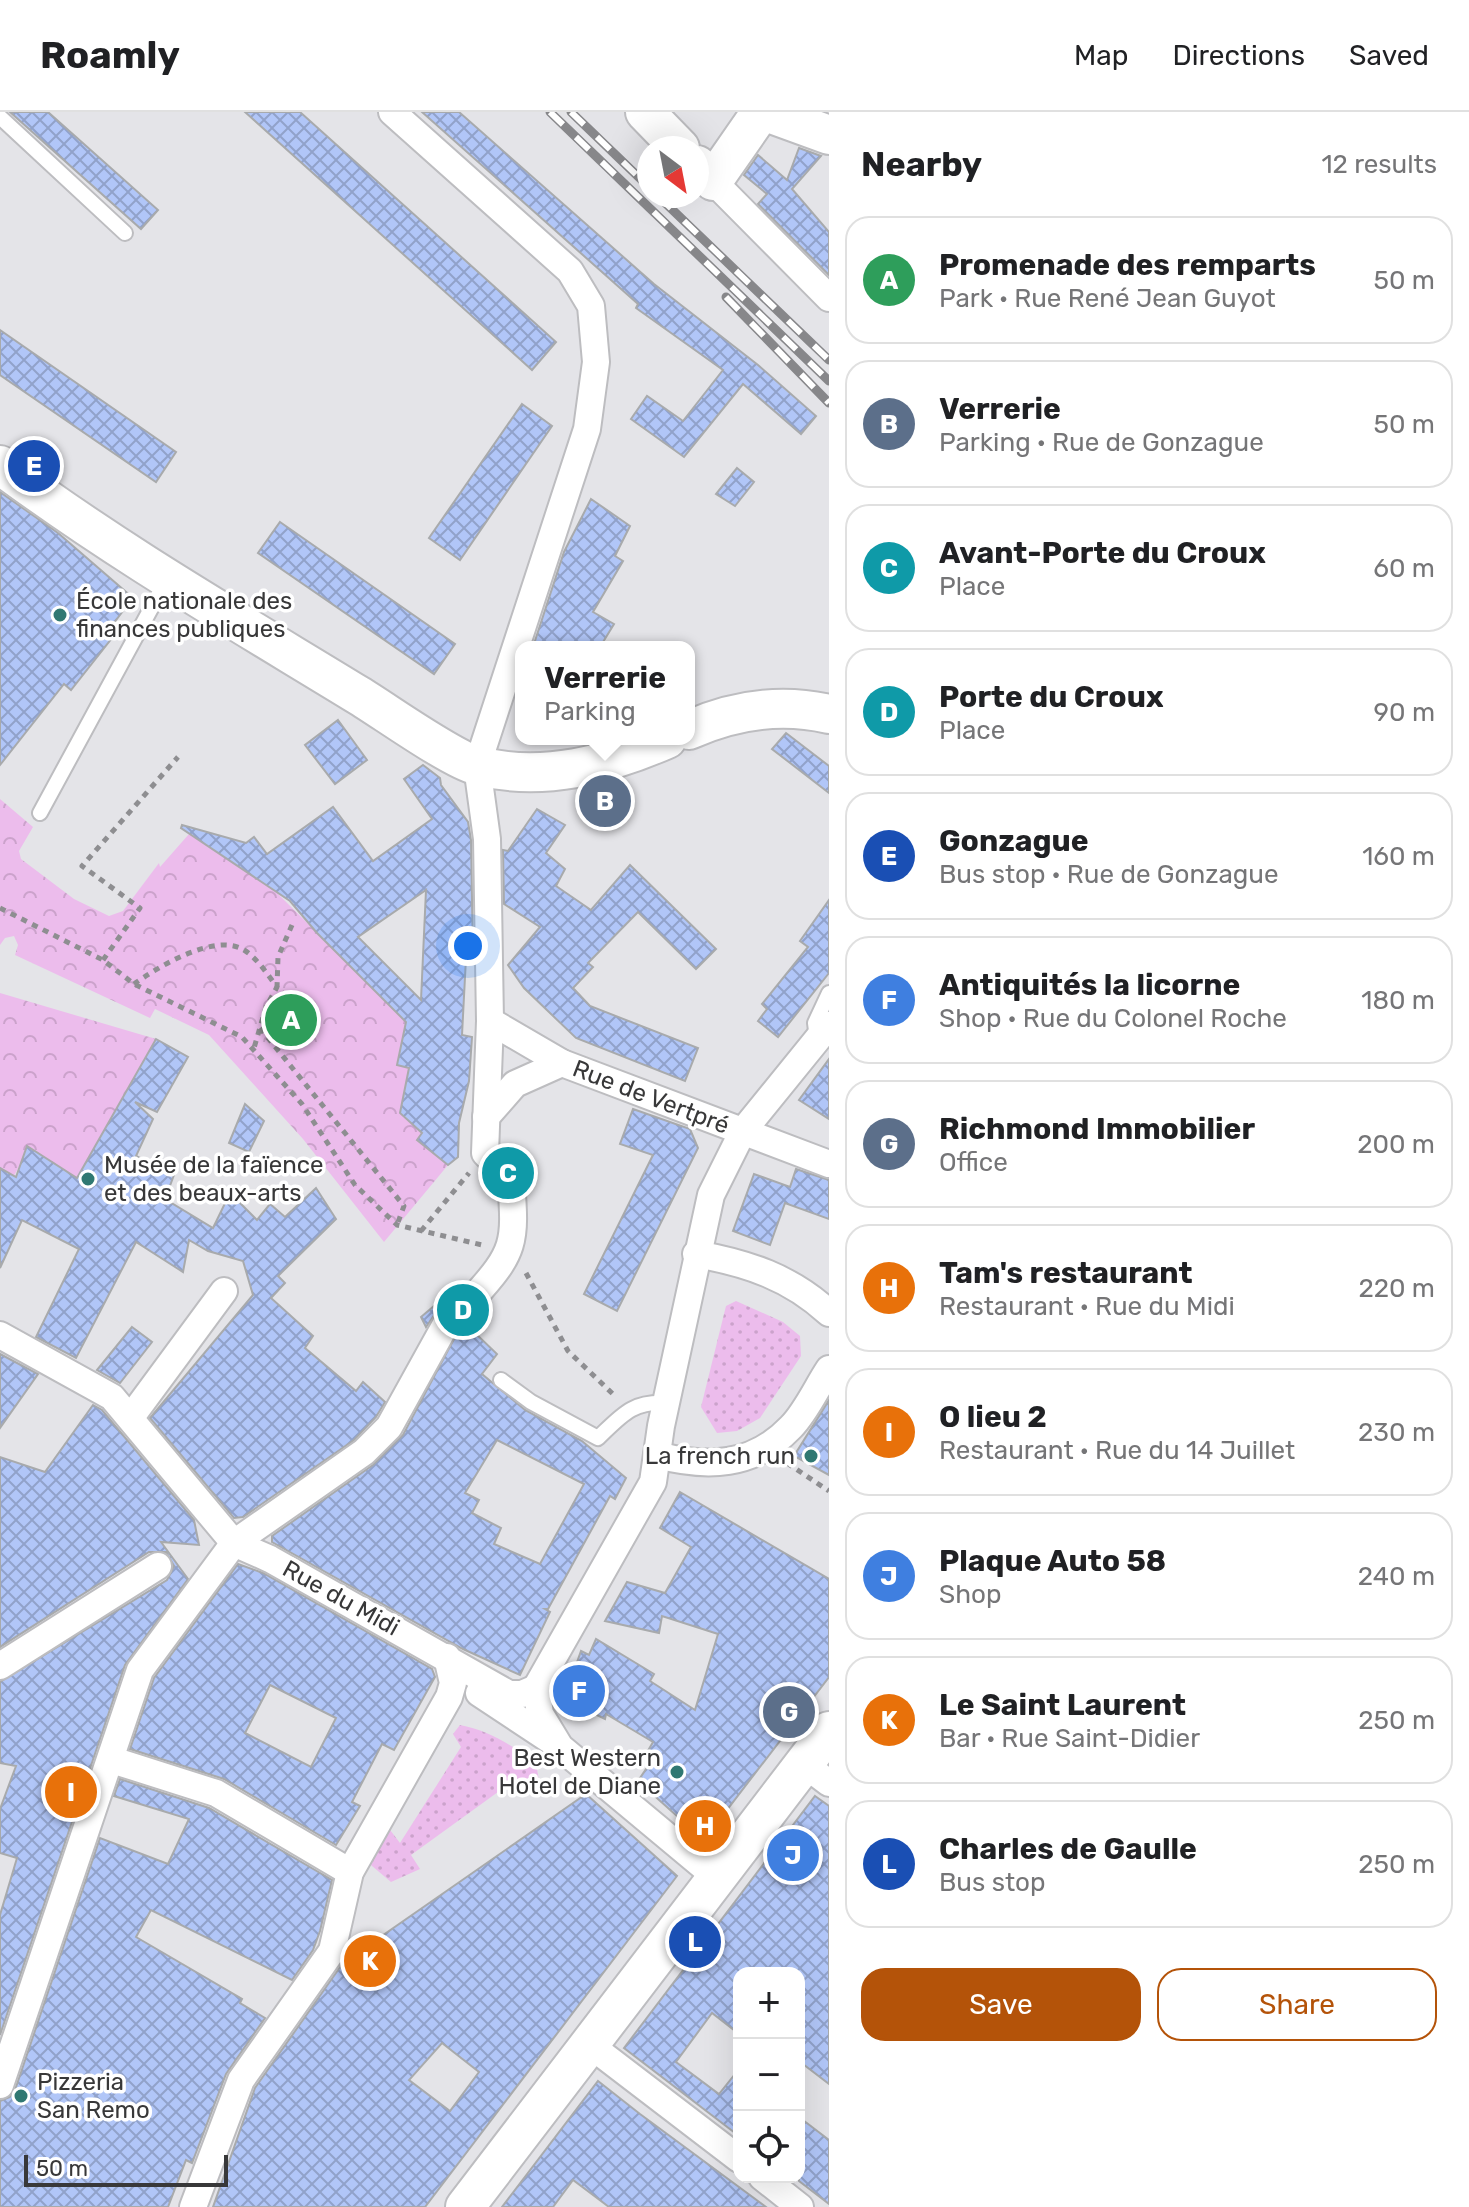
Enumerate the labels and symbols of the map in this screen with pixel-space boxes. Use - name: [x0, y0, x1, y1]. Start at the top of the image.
- north arrow: [637, 136, 709, 208]
- pin: E: [8, 436, 60, 496]
- place label: École nationale des finances publiques: [76, 587, 292, 643]
- marker: École nationale des finances publiques: [51, 606, 69, 624]
- pin: B: [579, 771, 631, 831]
- your location: [448, 926, 488, 966]
- pin: A: [265, 990, 317, 1050]
- street label: Rue de Vertpré: [569, 1054, 733, 1140]
- pin: C: [482, 1143, 534, 1203]
- place label: Musée de la faïence et des beaux-arts: [104, 1151, 323, 1207]
- marker: Musée de la faïence et des beaux-arts: [79, 1170, 97, 1188]
- pin: D: [437, 1280, 489, 1340]
- place label: La french run: [645, 1442, 795, 1470]
- marker: La french run: [802, 1447, 820, 1465]
- street label: Rue du Midi: [278, 1554, 404, 1642]
- pin: F: [553, 1661, 605, 1721]
- pin: G: [763, 1682, 815, 1742]
- place label: Best Western Hotel de Diane: [498, 1744, 661, 1800]
- pin: I: [45, 1762, 97, 1822]
- marker: Best Western Hotel de Diane: [668, 1763, 686, 1781]
- pin: H: [679, 1796, 731, 1856]
- pin: J: [767, 1825, 819, 1885]
- pin: L: [669, 1912, 721, 1972]
- pin: K: [344, 1931, 396, 1991]
- place label: Pizzeria San Remo: [37, 2068, 150, 2124]
- marker: Pizzeria San Remo: [12, 2087, 30, 2105]
- scale bar: [24, 2151, 228, 2187]

